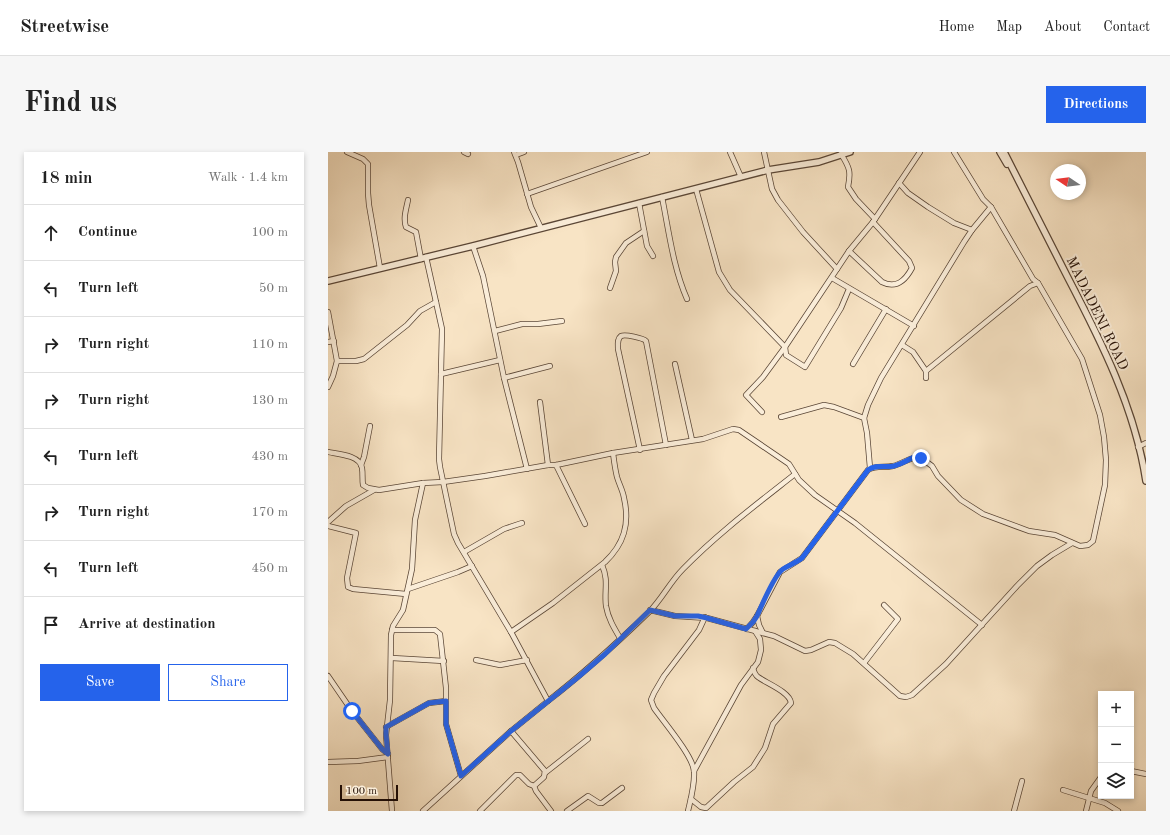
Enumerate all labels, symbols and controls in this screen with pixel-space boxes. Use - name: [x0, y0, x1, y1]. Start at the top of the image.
- text: Streetwise: [20, 18, 109, 37]
- text: Home: [939, 20, 974, 34]
- text: Map: [996, 20, 1022, 34]
- text: About: [1044, 20, 1081, 34]
- text: Contact: [1103, 20, 1150, 34]
- button: Directions: [1046, 86, 1146, 123]
- text: Find us: [24, 90, 117, 118]
- north arrow: [1050, 164, 1086, 200]
- text: 18 min: [40, 170, 93, 187]
- text: Walk · 1.4 km: [208, 171, 288, 184]
- icon: ahead: [40, 222, 62, 244]
- text: Continue: [78, 225, 137, 240]
- text: 100 m: [251, 226, 288, 239]
- street label: MADADENI ROAD: [1064, 254, 1131, 373]
- icon: left: [40, 278, 62, 300]
- text: Turn left: [78, 281, 138, 296]
- text: 50 m: [259, 282, 288, 295]
- icon: right: [40, 334, 62, 356]
- text: Turn right: [78, 337, 149, 352]
- text: 110 m: [251, 338, 288, 351]
- icon: right: [40, 390, 62, 412]
- text: Turn right: [78, 393, 149, 408]
- text: 130 m: [251, 394, 288, 407]
- icon: left: [40, 446, 62, 468]
- text: Turn left: [78, 449, 138, 464]
- route end: [912, 449, 930, 467]
- text: 430 m: [251, 450, 288, 463]
- icon: right: [40, 502, 62, 524]
- text: Turn right: [78, 505, 149, 520]
- text: 170 m: [251, 506, 288, 519]
- icon: left: [40, 558, 62, 580]
- text: Turn left: [78, 561, 138, 576]
- text: 450 m: [251, 562, 288, 575]
- icon: arrive: [40, 614, 62, 636]
- text: Arrive at destination: [78, 617, 216, 632]
- button: Save: [40, 664, 160, 701]
- button: Share: [168, 664, 288, 701]
- map controls: [1098, 691, 1134, 799]
- button: +: [1098, 691, 1134, 727]
- route start: [343, 702, 361, 720]
- button: −: [1098, 727, 1134, 763]
- button: layers: [1098, 763, 1134, 799]
- scale bar: [340, 783, 398, 802]
- text: 100 m: [346, 786, 377, 797]

